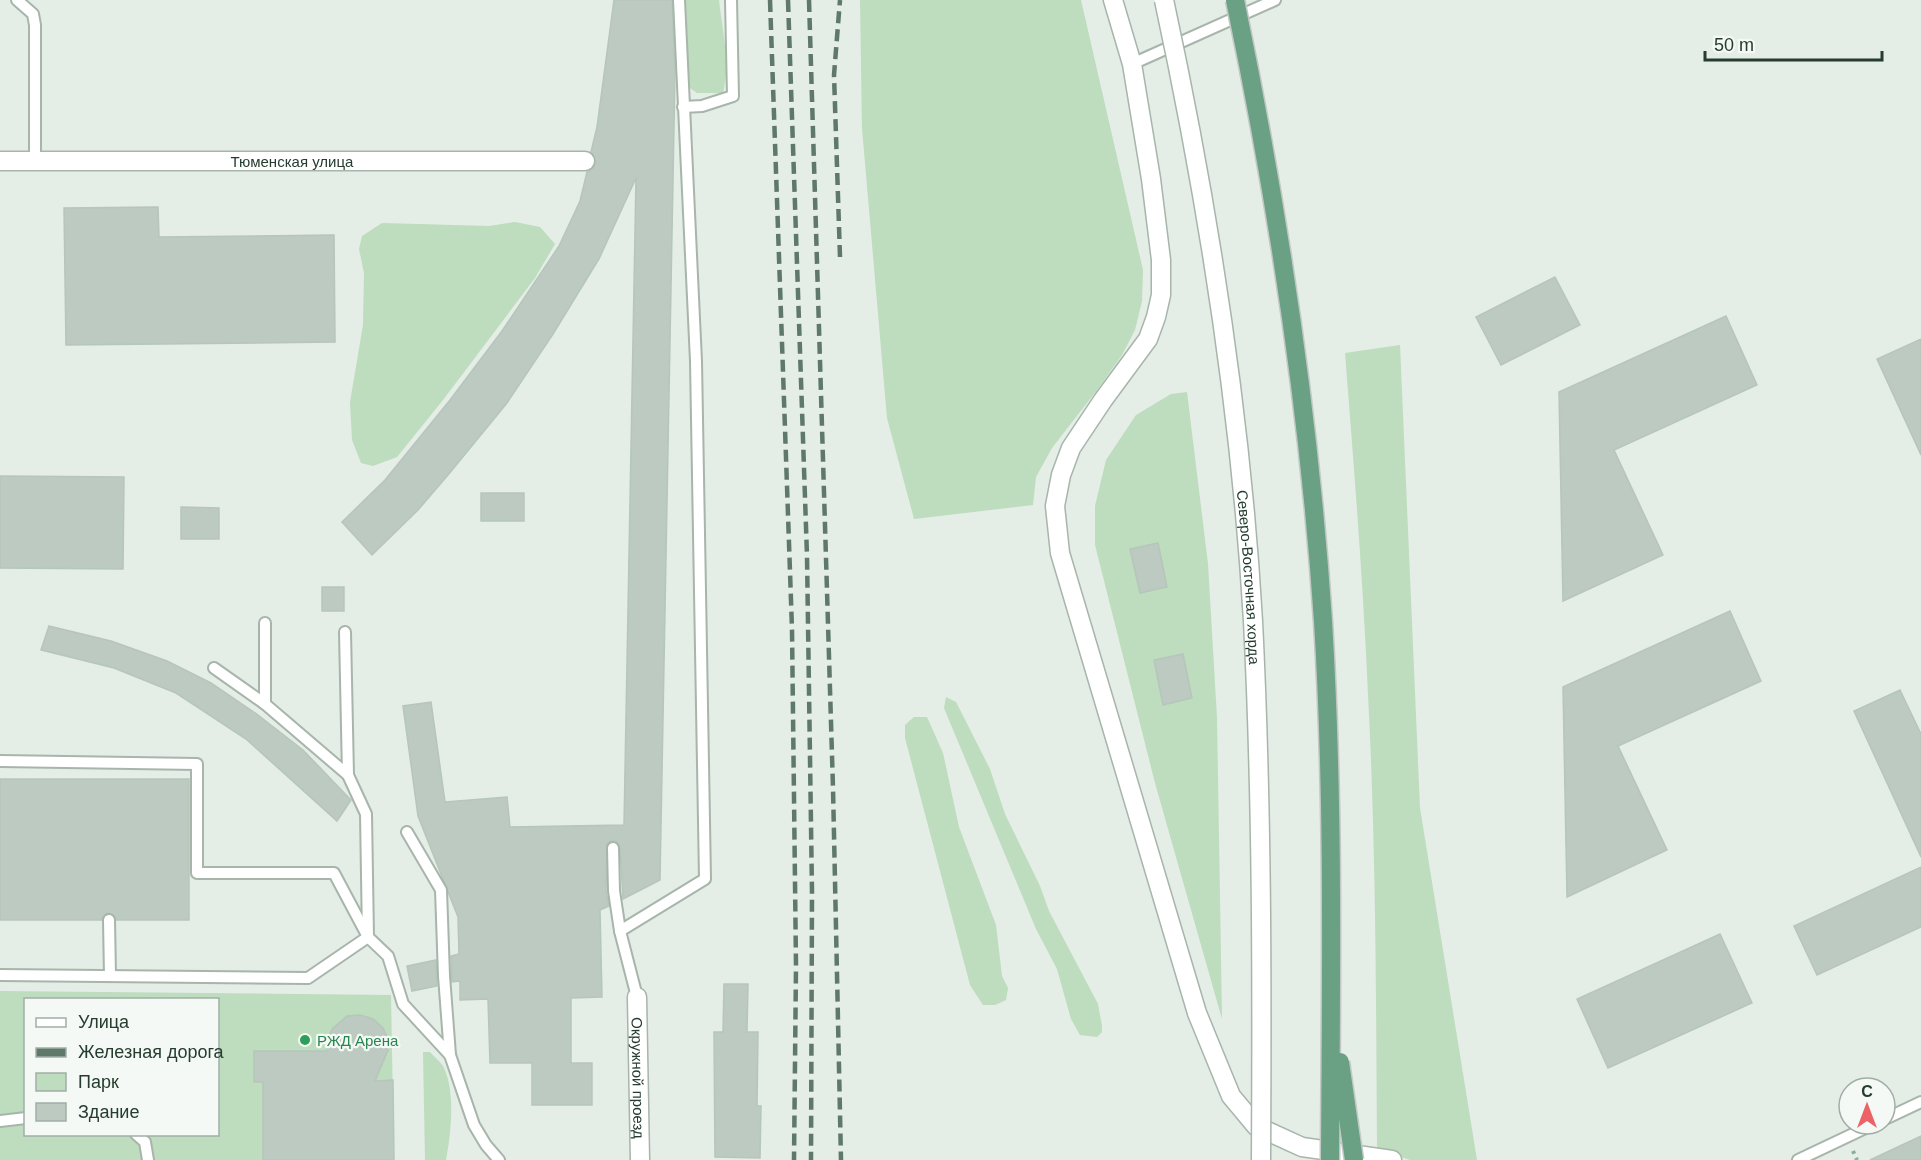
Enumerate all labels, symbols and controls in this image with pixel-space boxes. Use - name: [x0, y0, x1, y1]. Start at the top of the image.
- scale bar: [1705, 24, 1882, 62]
- text: 50 m: [1714, 35, 1754, 55]
- street label: Тюменская улица: [231, 153, 354, 170]
- street label: Северо-Восточная хорда: [1234, 489, 1264, 666]
- legend: [24, 998, 219, 1136]
- text: Улица: [78, 1012, 130, 1032]
- street label: Окружной проезд: [629, 1017, 648, 1139]
- place label: РЖД Арена: [317, 1032, 399, 1049]
- marker: РЖД Арена: [298, 1033, 312, 1047]
- text: Железная дорога: [78, 1042, 225, 1062]
- text: Парк: [78, 1072, 119, 1092]
- north arrow: [1837, 1076, 1897, 1136]
- text: С: [1861, 1083, 1873, 1100]
- text: Здание: [78, 1102, 139, 1122]

